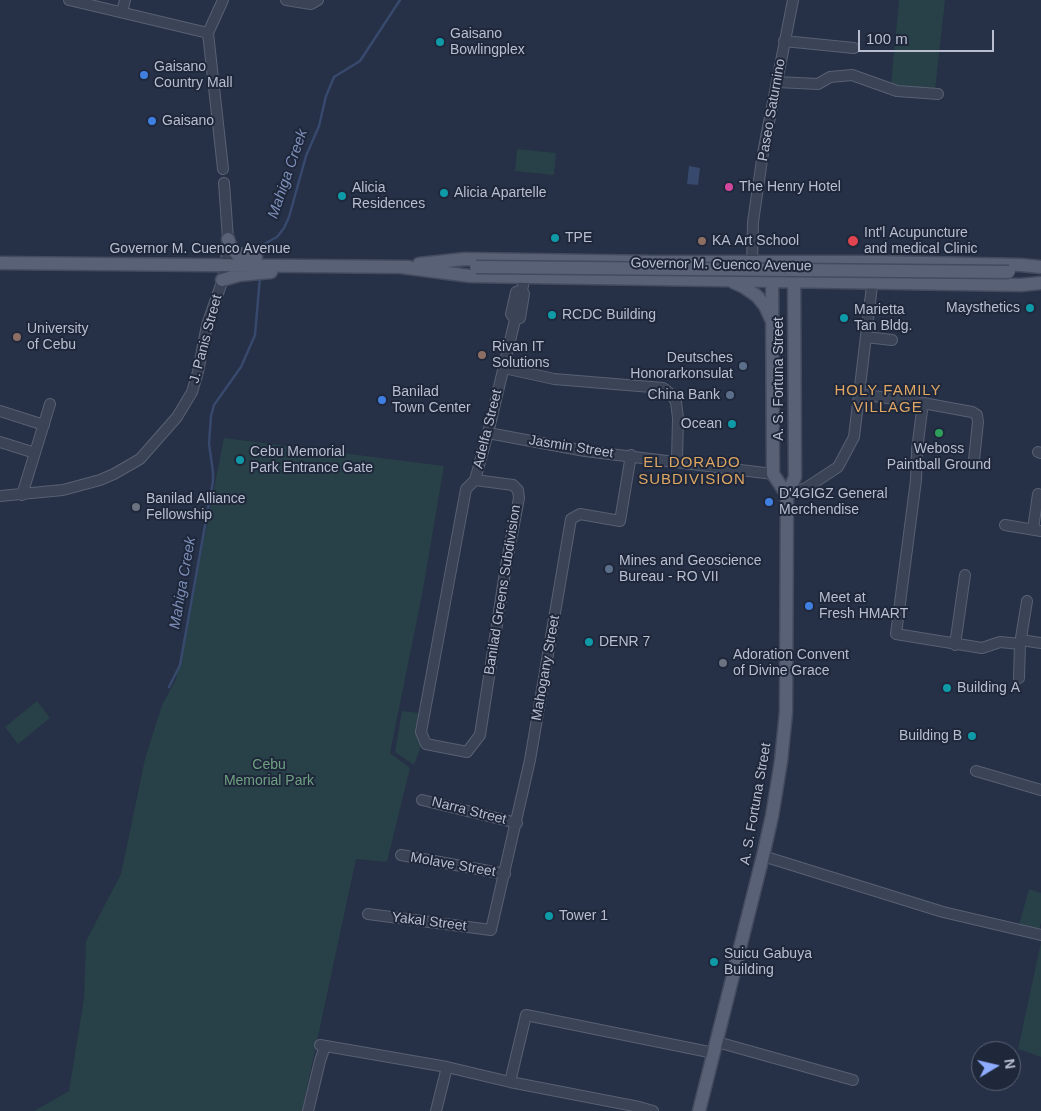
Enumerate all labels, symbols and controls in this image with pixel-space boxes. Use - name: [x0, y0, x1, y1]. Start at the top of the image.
- scale bar: [861, 20, 997, 52]
- place label: Gaisano Bowlingplex: [450, 26, 525, 58]
- text: 100 m: [866, 30, 908, 47]
- marker: Gaisano Bowlingplex: [434, 36, 446, 48]
- street label: Paseo Saturnino: [755, 58, 789, 162]
- place label: Gaisano Country Mall: [154, 59, 233, 92]
- marker: Gaisano Country Mall: [138, 69, 150, 81]
- place label: Gaisano: [162, 113, 214, 129]
- marker: Gaisano: [146, 115, 158, 127]
- water label: Mahiga Creek: [264, 127, 312, 221]
- place label: The Henry Hotel: [739, 179, 841, 195]
- place label: Alicia Residences: [352, 180, 425, 212]
- marker: The Henry Hotel: [723, 181, 735, 193]
- place label: Alicia Apartelle: [454, 185, 547, 201]
- marker: Alicia Apartelle: [438, 187, 450, 199]
- marker: Alicia Residences: [336, 190, 348, 202]
- place label: Int'l Acupuncture and medical Clinic: [864, 225, 978, 258]
- place label: TPE: [565, 230, 592, 246]
- marker: TPE: [549, 232, 561, 244]
- place label: KA Art School: [712, 233, 799, 249]
- marker: Int'l Acupuncture and medical Clinic: [846, 234, 860, 248]
- marker: KA Art School: [696, 235, 708, 247]
- street label: Governor M. Cuenco Avenue: [109, 241, 291, 257]
- street label: Governor M. Cuenco Avenue: [630, 255, 812, 275]
- street label: J. Panis Street: [186, 293, 226, 385]
- place label: Maysthetics: [946, 300, 1020, 316]
- place label: Marietta Tan Bldg.: [854, 302, 912, 334]
- marker: Maysthetics: [1024, 302, 1036, 314]
- place label: RCDC Building: [562, 307, 656, 323]
- marker: RCDC Building: [546, 309, 558, 321]
- marker: Marietta Tan Bldg.: [838, 312, 850, 324]
- street label: A. S. Fortuna Street: [771, 317, 787, 441]
- place label: University of Cebu: [27, 321, 88, 354]
- marker: University of Cebu: [11, 331, 23, 343]
- place label: Rivan IT Solutions: [492, 339, 550, 372]
- marker: Rivan IT Solutions: [476, 349, 488, 361]
- place label: Deutsches Honorarkonsulat: [630, 350, 733, 382]
- marker: Deutsches Honorarkonsulat: [737, 360, 749, 372]
- district label: HOLY FAMILY VILLAGE: [833, 382, 943, 417]
- place label: Banilad Town Center: [392, 384, 471, 417]
- place label: China Bank: [648, 387, 720, 403]
- street label: Adelfa Street: [470, 388, 506, 470]
- marker: China Bank: [724, 389, 736, 401]
- marker: Banilad Town Center: [376, 394, 388, 406]
- place label: Ocean: [681, 416, 722, 432]
- marker: Ocean: [726, 418, 738, 430]
- marker: Weboss Paintball Ground: [933, 427, 945, 439]
- street label: Jasmin Street: [527, 432, 615, 462]
- place label: Weboss Paintball Ground: [887, 441, 991, 474]
- place label: Cebu Memorial Park Entrance Gate: [250, 444, 373, 477]
- marker: Cebu Memorial Park Entrance Gate: [234, 454, 246, 466]
- district label: EL DORADO SUBDIVISION: [637, 454, 747, 489]
- place label: D'4GIGZ General Merchendise: [779, 486, 887, 518]
- place label: Banilad Alliance Fellowship: [146, 491, 246, 524]
- marker: D'4GIGZ General Merchendise: [763, 496, 775, 508]
- marker: Banilad Alliance Fellowship: [130, 501, 142, 513]
- street label: Banilad Greens Subdivision: [481, 504, 525, 676]
- water label: Mahiga Creek: [166, 535, 200, 631]
- place label: Mines and Geoscience Bureau - RO VII: [619, 553, 761, 586]
- marker: Mines and Geoscience Bureau - RO VII: [603, 563, 615, 575]
- place label: Meet at Fresh HMART: [819, 590, 908, 622]
- marker: Meet at Fresh HMART: [803, 600, 815, 612]
- street label: Mahogany Street: [528, 614, 564, 722]
- place label: DENR 7: [599, 634, 650, 650]
- marker: DENR 7: [583, 636, 595, 648]
- place label: Adoration Convent of Divine Grace: [733, 647, 849, 680]
- marker: Adoration Convent of Divine Grace: [717, 657, 729, 669]
- place label: Building A: [957, 680, 1020, 696]
- marker: Building A: [941, 682, 953, 694]
- place label: Building B: [899, 728, 962, 744]
- marker: Building B: [966, 730, 978, 742]
- street label: A. S. Fortuna Street: [737, 742, 775, 866]
- park label: Cebu Memorial Park: [224, 757, 314, 790]
- street label: Narra Street: [430, 794, 508, 828]
- street label: Molave Street: [409, 849, 497, 881]
- place label: Tower 1: [559, 908, 608, 924]
- street label: Yakal Street: [391, 909, 467, 935]
- marker: Tower 1: [543, 910, 555, 922]
- place label: Suicu Gabuya Building: [724, 946, 812, 979]
- marker: Suicu Gabuya Building: [708, 956, 720, 968]
- north arrow: [971, 1041, 1021, 1091]
- text: N: [1001, 1058, 1019, 1070]

